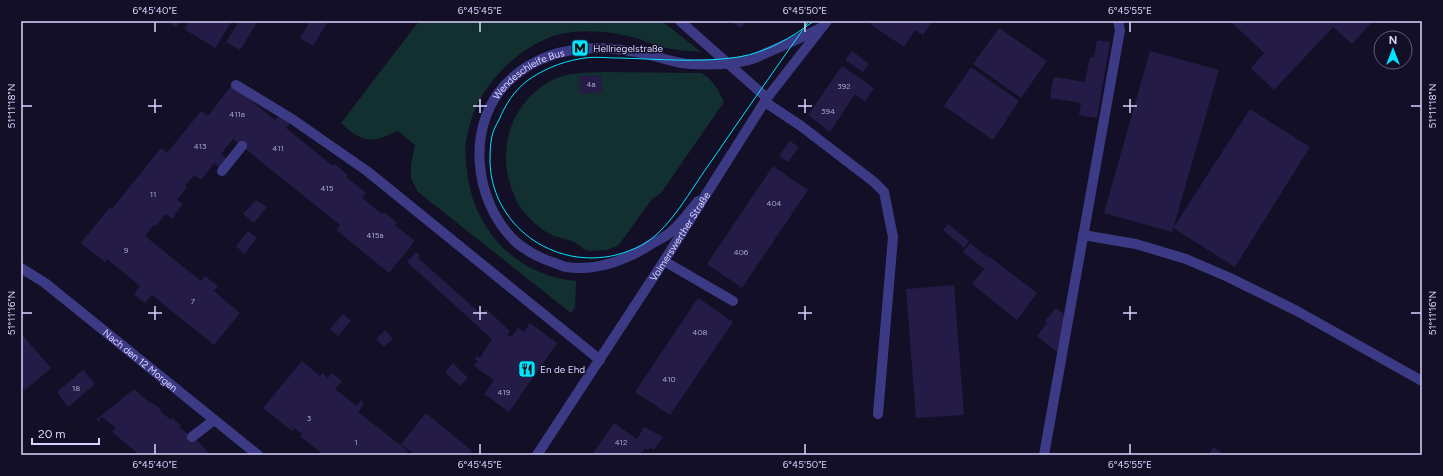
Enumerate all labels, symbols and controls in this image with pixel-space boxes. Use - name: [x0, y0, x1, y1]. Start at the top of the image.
- text: 6°45'40"E: [132, 4, 178, 17]
- text: 6°45'45"E: [458, 4, 502, 17]
- text: 6°45'50"E: [783, 4, 827, 17]
- text: 6°45'55"E: [1108, 4, 1152, 17]
- north arrow: [1373, 30, 1413, 70]
- text: N: [1389, 34, 1397, 47]
- metro station icon: Hellriegelstraße: [570, 38, 590, 58]
- place label: Hellriegelstraße: [593, 42, 664, 55]
- street label: Wendeschleife Bus: [489, 46, 566, 102]
- house number: 4a: [586, 79, 596, 89]
- house number: 392: [837, 81, 851, 91]
- text: 51°11'18"N: [5, 83, 18, 129]
- text: 51°11'18"N: [1426, 83, 1439, 129]
- house number: 394: [821, 106, 835, 116]
- house number: 411a: [229, 109, 245, 119]
- house number: 413: [194, 141, 206, 151]
- house number: 411: [272, 143, 284, 153]
- house number: 415: [321, 183, 334, 193]
- house number: 11: [150, 189, 156, 199]
- street label: Volmerswerther Straße: [646, 189, 713, 283]
- house number: 404: [766, 198, 782, 208]
- house number: 415a: [367, 230, 383, 240]
- house number: 9: [124, 245, 129, 255]
- house number: 406: [734, 247, 749, 257]
- text: 51°11'16"N: [5, 291, 18, 335]
- text: 51°11'16"N: [1426, 291, 1439, 335]
- house number: 7: [191, 296, 196, 306]
- street label: Nach den 12 Morgen: [100, 326, 181, 394]
- house number: 408: [692, 327, 708, 337]
- restaurant icon: En de Ehd: [517, 359, 537, 379]
- place label: En de Ehd: [540, 363, 585, 376]
- house number: 410: [662, 374, 676, 384]
- house number: 18: [72, 383, 80, 393]
- house number: 419: [498, 387, 511, 397]
- house number: 3: [307, 413, 311, 423]
- scale bar: [32, 420, 99, 446]
- text: 20 m: [38, 427, 66, 441]
- house number: 1: [354, 437, 358, 447]
- house number: 412: [615, 437, 627, 447]
- text: 6°45'40"E: [132, 458, 178, 471]
- text: 6°45'45"E: [458, 458, 502, 471]
- text: 6°45'50"E: [783, 458, 827, 471]
- text: 6°45'55"E: [1108, 458, 1152, 471]

